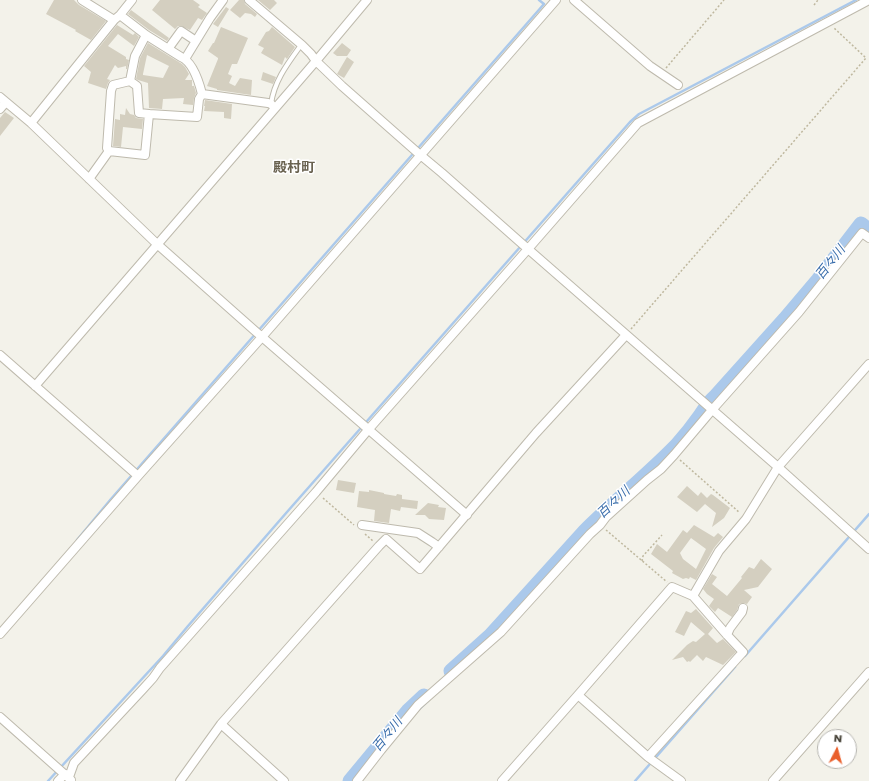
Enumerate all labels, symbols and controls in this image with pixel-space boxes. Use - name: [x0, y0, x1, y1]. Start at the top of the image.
- district label: 殿村町: [273, 160, 315, 176]
- water label: 百々川: [813, 243, 849, 283]
- water label: 百々川: [594, 484, 634, 522]
- water label: 百々川: [370, 715, 406, 755]
- north arrow: [817, 729, 857, 769]
- text: N: [833, 730, 843, 746]

